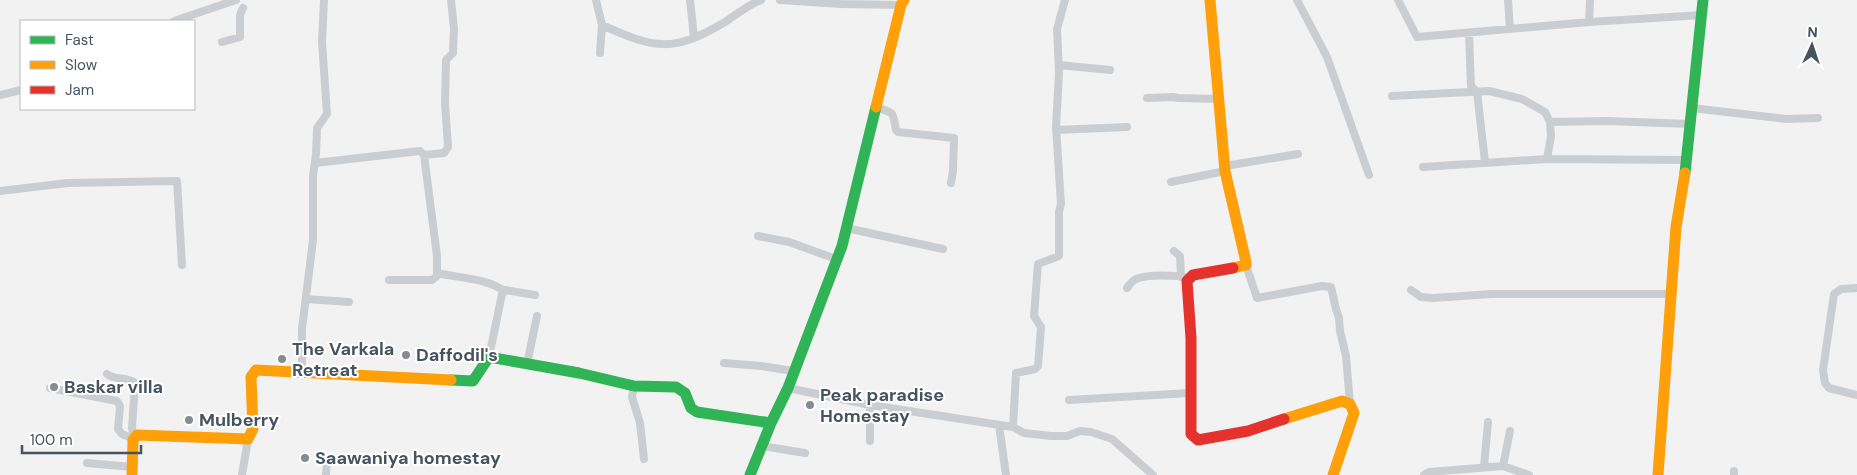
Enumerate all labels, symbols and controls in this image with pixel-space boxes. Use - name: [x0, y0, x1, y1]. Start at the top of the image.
- legend: [20, 20, 195, 110]
- north arrow: [1787, 20, 1837, 70]
- text: N: [1807, 23, 1818, 41]
- text: Fast: [65, 30, 94, 50]
- text: Slow: [65, 55, 98, 75]
- text: Jam: [65, 80, 94, 100]
- place label: The Varkala Retreat: [292, 337, 394, 382]
- place label: Daffodil's: [416, 343, 498, 367]
- marker: Daffodil's: [400, 349, 412, 361]
- marker: The Varkala Retreat: [276, 353, 288, 365]
- place label: Baskar villa: [64, 375, 163, 399]
- marker: Baskar villa: [48, 381, 60, 393]
- place label: Peak paradise Homestay: [820, 383, 944, 428]
- marker: Peak paradise Homestay: [804, 399, 816, 411]
- place label: Mulberry: [199, 408, 279, 432]
- marker: Mulberry: [183, 414, 195, 426]
- scale bar: [22, 422, 141, 454]
- text: 100 m: [30, 430, 73, 450]
- place label: Saawaniya homestay: [315, 446, 501, 470]
- marker: Saawaniya homestay: [299, 452, 311, 464]

